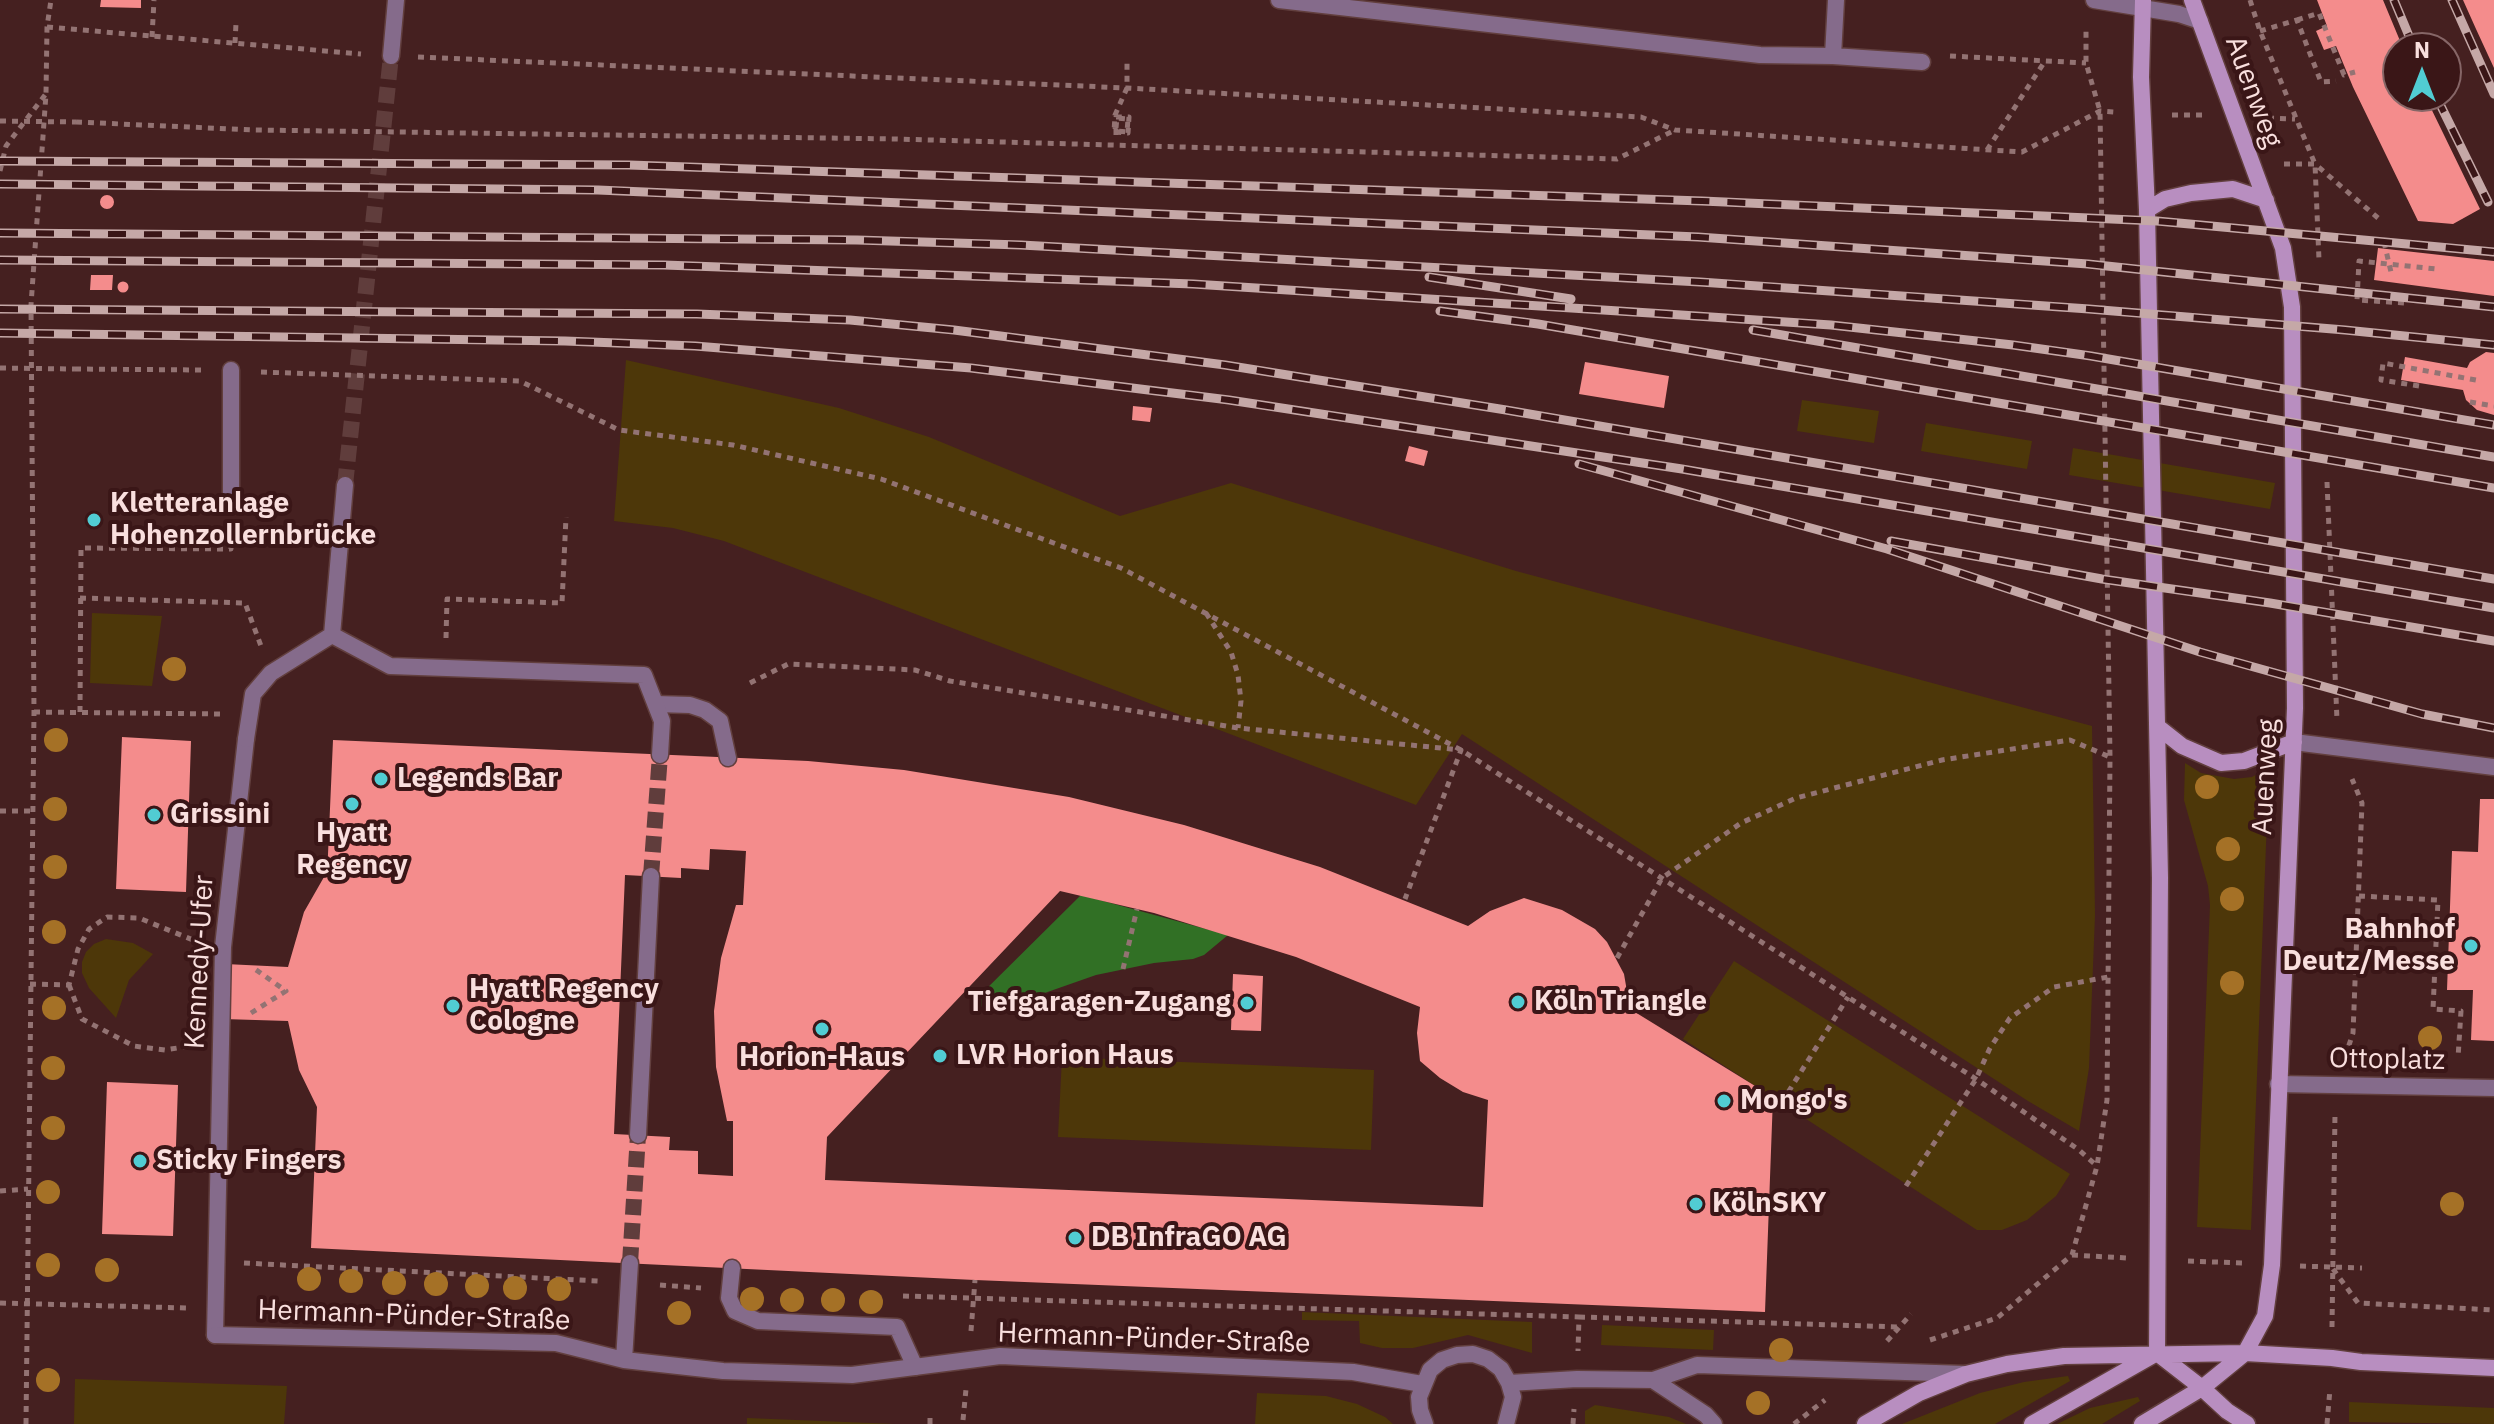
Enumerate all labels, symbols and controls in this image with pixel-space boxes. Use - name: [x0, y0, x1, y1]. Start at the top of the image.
- street label: Auenweg: [2217, 32, 2289, 152]
- north arrow: [2382, 32, 2462, 112]
- text: N: [2414, 35, 2430, 64]
- place label: Kletteranlage Hohenzollernbrücke: [110, 487, 376, 553]
- marker: Kletteranlage Hohenzollernbrücke: [85, 511, 103, 529]
- street label: Auenweg: [2246, 718, 2286, 836]
- place label: Legends Bar: [397, 762, 559, 796]
- marker: Legends Bar: [372, 770, 390, 788]
- marker: Hyatt Regency: [343, 795, 361, 813]
- place label: Grissini: [170, 798, 270, 832]
- marker: Grissini: [145, 806, 163, 824]
- place label: Hyatt Regency: [296, 817, 408, 883]
- street label: Kennedy-Ufer: [179, 874, 221, 1050]
- place label: Bahnhof Deutz/Messe: [2283, 913, 2455, 979]
- marker: Bahnhof Deutz/Messe: [2462, 937, 2480, 955]
- place label: Hyatt Regency Cologne: [469, 973, 659, 1039]
- place label: Köln Triangle: [1534, 985, 1707, 1019]
- place label: Tiefgaragen-Zugang: [968, 986, 1231, 1020]
- marker: Köln Triangle: [1509, 993, 1527, 1011]
- marker: Tiefgaragen-Zugang: [1238, 994, 1256, 1012]
- marker: Hyatt Regency Cologne: [444, 997, 462, 1015]
- marker: Horion-Haus: [813, 1020, 831, 1038]
- place label: LVR Horion Haus: [956, 1039, 1174, 1073]
- place label: Horion-Haus: [739, 1041, 905, 1075]
- street label: Ottoplatz: [2329, 1042, 2445, 1078]
- marker: LVR Horion Haus: [931, 1047, 949, 1065]
- place label: Mongo's: [1740, 1084, 1848, 1118]
- marker: Mongo's: [1715, 1092, 1733, 1110]
- place label: Sticky Fingers: [156, 1144, 342, 1178]
- marker: Sticky Fingers: [131, 1152, 149, 1170]
- place label: KölnSKY: [1712, 1187, 1826, 1221]
- marker: KölnSKY: [1687, 1195, 1705, 1213]
- place label: DB InfraGO AG: [1091, 1221, 1287, 1255]
- marker: DB InfraGO AG: [1066, 1229, 1084, 1247]
- street label: Hermann-Pünder-Straße: [257, 1294, 571, 1338]
- street label: Hermann-Pünder-Straße: [997, 1317, 1311, 1361]

